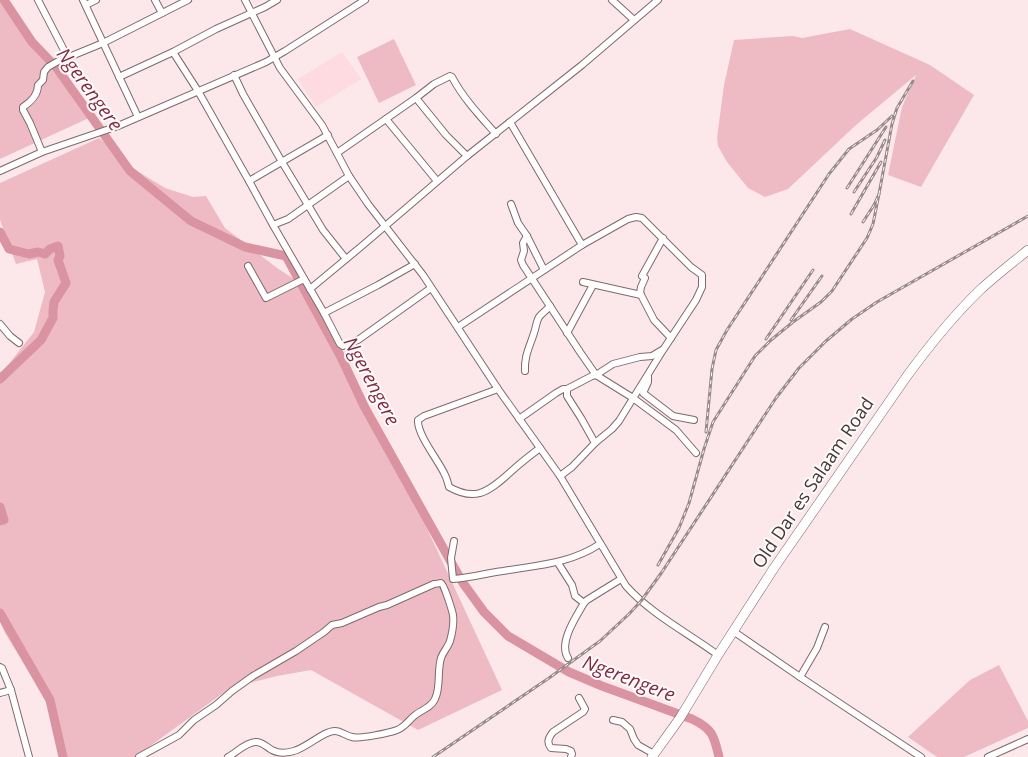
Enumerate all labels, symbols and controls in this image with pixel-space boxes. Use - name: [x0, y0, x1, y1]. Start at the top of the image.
- water label: Ngerengere: [51, 42, 129, 136]
- water label: Ngerengere: [338, 332, 406, 430]
- street label: Old Dar es Salaam Road: [746, 392, 878, 573]
- water label: Ngerengere: [579, 648, 679, 708]

